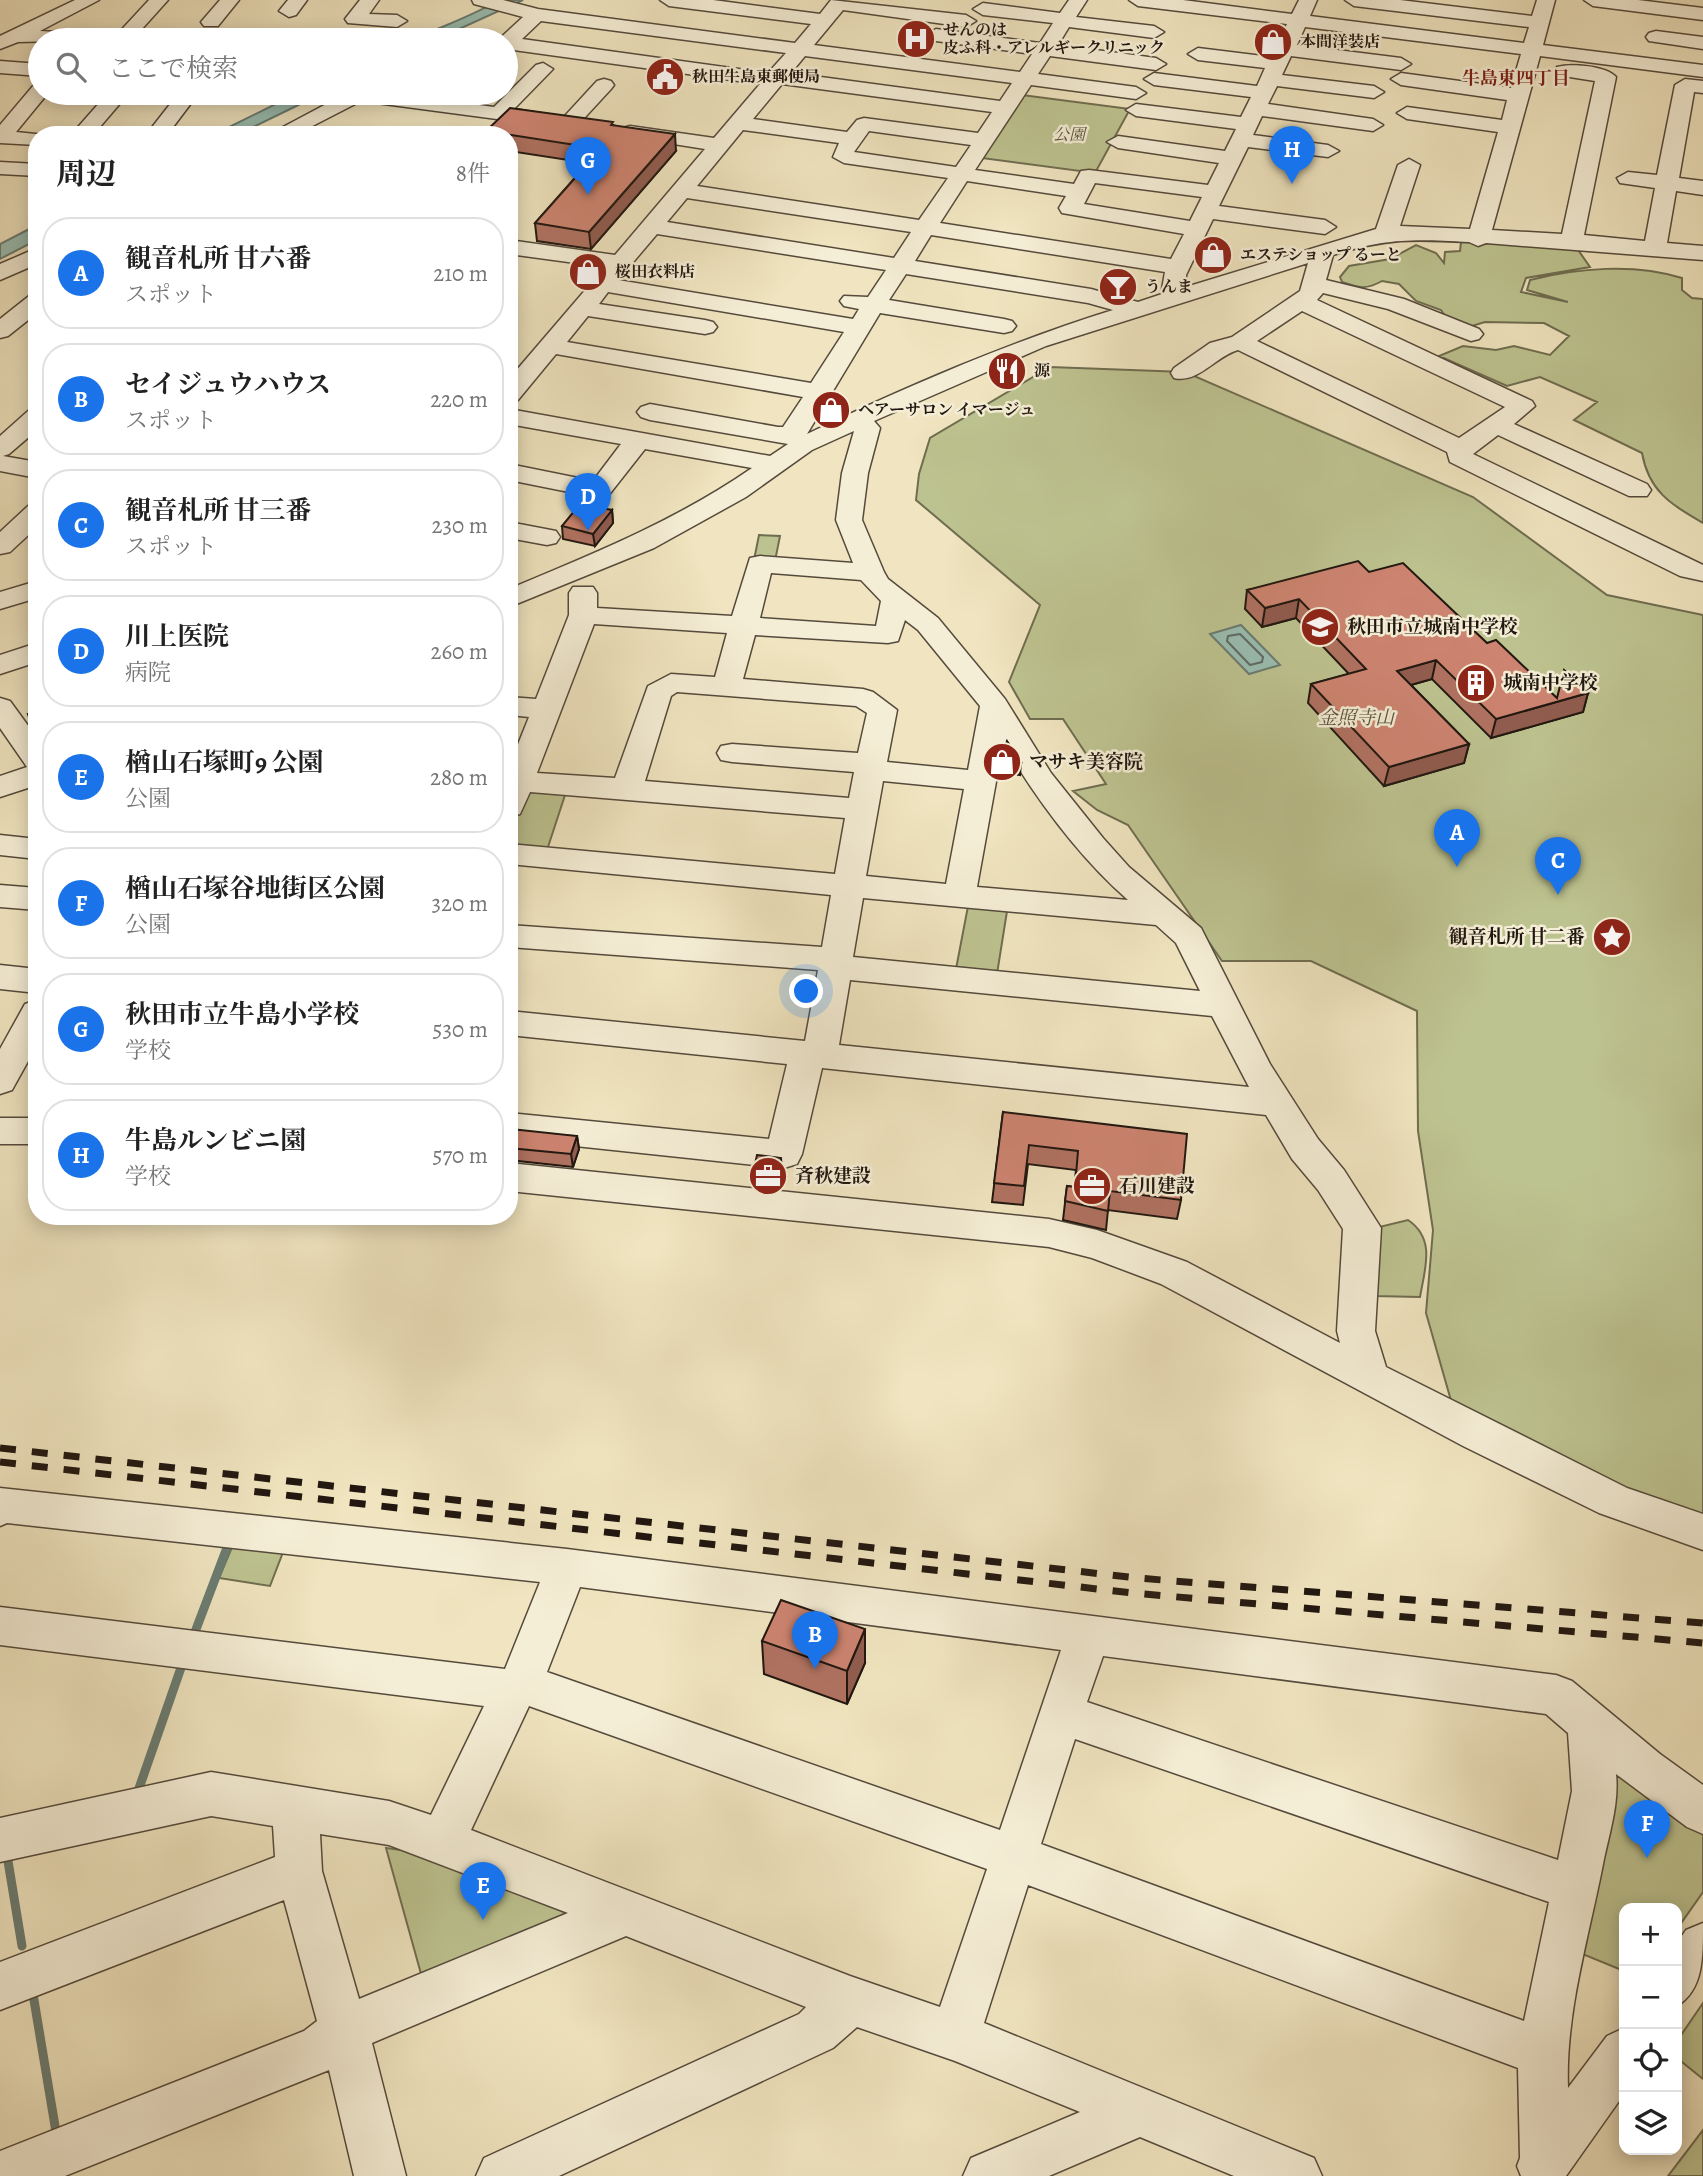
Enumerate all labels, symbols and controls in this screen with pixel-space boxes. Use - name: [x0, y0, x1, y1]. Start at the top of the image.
- hospital icon: せんのは 皮ふ科・アレルギークリニック: [895, 18, 937, 60]
- place label: せんのは 皮ふ科・アレルギークリニック: [943, 19, 1165, 59]
- shop icon: 本間洋装店: [1252, 21, 1294, 63]
- search box: [28, 28, 518, 105]
- place label: 本間洋装店: [1300, 31, 1380, 53]
- icon: search: [52, 48, 90, 86]
- text: ここで検索: [108, 51, 238, 86]
- public building icon: 秋田牛島東郵便局: [644, 56, 686, 98]
- place label: 秋田牛島東郵便局: [692, 66, 820, 88]
- district label: 牛島東四丁目: [1462, 66, 1570, 90]
- park label: 公園: [1053, 124, 1088, 146]
- pin: H: [1269, 126, 1315, 184]
- pin: G: [565, 137, 611, 195]
- text: 周辺: [56, 154, 116, 194]
- text: 8件: [456, 158, 490, 189]
- shop icon: エステショップ るーと: [1192, 234, 1234, 276]
- text: 観音札所 甘六番: [125, 241, 312, 276]
- place label: エステショップ るーと: [1240, 244, 1402, 266]
- shop icon: 桜田衣料店: [567, 251, 609, 293]
- text: A: [74, 258, 88, 289]
- text: 210 m: [433, 258, 488, 289]
- place label: 桜田衣料店: [615, 261, 695, 283]
- bar icon: うんま: [1097, 266, 1139, 308]
- place label: うんま: [1145, 276, 1193, 298]
- text: スポット: [125, 279, 217, 310]
- restaurant icon: 源: [986, 350, 1028, 392]
- place label: 源: [1034, 360, 1050, 382]
- text: セイジュウハウス: [125, 367, 331, 402]
- text: B: [74, 384, 88, 415]
- text: 220 m: [430, 384, 488, 415]
- shop icon: ヘアーサロン イマージュ: [810, 389, 852, 431]
- place label: ヘアーサロン イマージュ: [858, 399, 1035, 421]
- text: スポット: [125, 405, 217, 436]
- pin: D: [565, 473, 611, 531]
- text: 観音札所 甘三番: [125, 493, 312, 528]
- text: C: [74, 510, 88, 541]
- text: 230 m: [432, 510, 488, 541]
- text: スポット: [125, 531, 217, 562]
- school or university icon: 秋田市立城南中学校: [1299, 606, 1341, 648]
- place label: 秋田市立城南中学校: [1347, 614, 1518, 640]
- text: 川上医院: [125, 619, 229, 654]
- text: D: [73, 636, 89, 667]
- text: 260 m: [430, 636, 488, 667]
- text: 病院: [125, 657, 171, 688]
- building icon: 城南中学校: [1455, 662, 1497, 704]
- place label: 城南中学校: [1503, 670, 1598, 696]
- park label: 金照寺山: [1318, 705, 1396, 731]
- shop icon: マサキ美容院: [981, 741, 1023, 783]
- text: 楢山石塚町9 公園: [125, 745, 324, 780]
- place label: マサキ美容院: [1029, 749, 1143, 775]
- text: E: [74, 762, 88, 793]
- text: 280 m: [430, 762, 488, 793]
- text: 公園: [125, 783, 171, 814]
- pin: A: [1434, 809, 1480, 867]
- pin: C: [1535, 837, 1581, 895]
- text: 楢山石塚谷地街区公園: [125, 871, 385, 906]
- text: F: [75, 888, 87, 919]
- text: 320 m: [432, 888, 488, 919]
- text: 公園: [125, 909, 171, 940]
- place icon: 観音札所 甘二番: [1591, 916, 1633, 958]
- place label: 観音札所 甘二番: [1449, 924, 1585, 950]
- your location: [789, 974, 823, 1008]
- text: 秋田市立牛島小学校: [125, 997, 359, 1032]
- text: G: [73, 1014, 89, 1045]
- text: 530 m: [433, 1014, 488, 1045]
- text: 学校: [125, 1035, 171, 1066]
- text: 牛島ルンビニ園: [125, 1123, 306, 1158]
- text: H: [72, 1140, 90, 1171]
- text: 570 m: [433, 1140, 488, 1171]
- office icon: 斉秋建設: [747, 1155, 789, 1197]
- text: 学校: [125, 1161, 171, 1192]
- place label: 斉秋建設: [795, 1163, 871, 1189]
- office icon: 石川建設: [1071, 1165, 1113, 1207]
- place label: 石川建設: [1119, 1173, 1195, 1199]
- pin: B: [792, 1611, 838, 1669]
- pin: F: [1624, 1800, 1670, 1858]
- pin: E: [460, 1862, 506, 1920]
- map controls: [1619, 1903, 1682, 2155]
- button: +: [1619, 1903, 1682, 1966]
- button: −: [1619, 1966, 1682, 2029]
- button: locate: [1619, 2029, 1682, 2092]
- button: layers: [1619, 2092, 1682, 2155]

